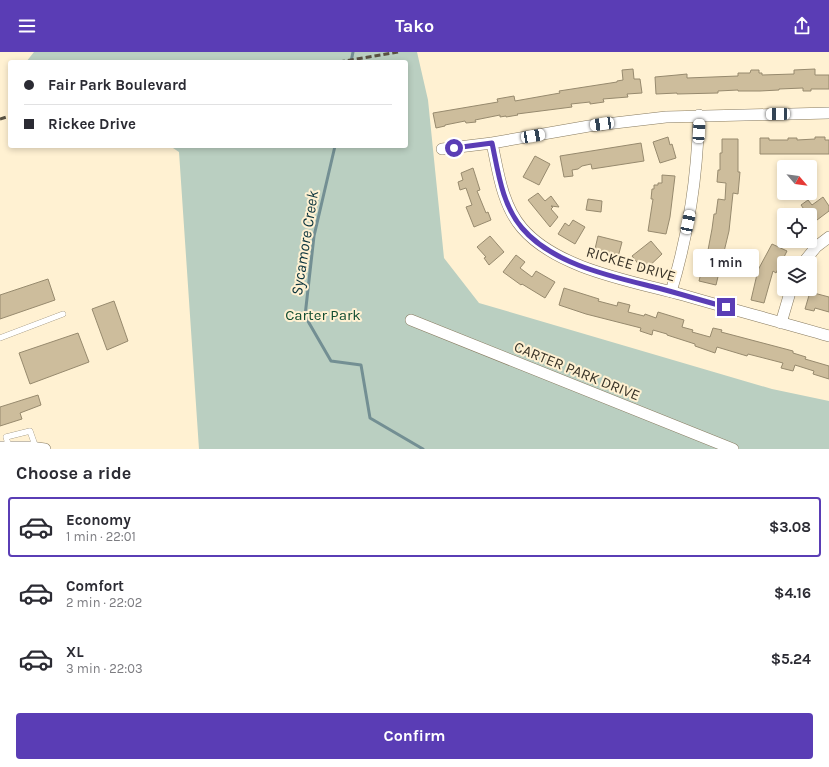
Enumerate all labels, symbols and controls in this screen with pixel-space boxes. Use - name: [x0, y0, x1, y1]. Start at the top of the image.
- icon: menu: [16, 15, 38, 37]
- text: Tako: [395, 15, 434, 37]
- icon: share: [791, 15, 813, 37]
- text: Fair Park Boulevard: [48, 76, 187, 94]
- car: [766, 108, 790, 120]
- text: Rickee Drive: [48, 115, 136, 133]
- car: [589, 116, 615, 132]
- car: [692, 119, 706, 143]
- car: [520, 128, 546, 144]
- route start: [445, 139, 463, 157]
- north arrow: [777, 160, 817, 200]
- map controls: [777, 160, 817, 296]
- water label: Sycamore Creek: [287, 188, 322, 297]
- button: locate: [777, 208, 817, 248]
- car: [680, 209, 696, 235]
- street label: RICKEE DRIVE: [584, 243, 678, 285]
- callout: 1 min: [693, 249, 759, 277]
- text: 1 min: [710, 255, 742, 270]
- button: layers: [777, 256, 817, 296]
- route end: [717, 298, 735, 316]
- park label: Carter Park: [285, 306, 361, 324]
- street label: CARTER PARK DRIVE: [511, 338, 643, 404]
- text: Choose a ride: [16, 462, 131, 484]
- icon: car: [18, 509, 54, 545]
- text: Economy: [66, 511, 131, 529]
- text: $3.08: [769, 518, 811, 536]
- text: 1 min · 22:01: [66, 529, 136, 544]
- icon: car: [18, 575, 54, 611]
- text: Comfort: [66, 577, 124, 595]
- text: $4.16: [774, 584, 811, 602]
- text: 2 min · 22:02: [66, 595, 142, 610]
- icon: car: [18, 641, 54, 677]
- text: XL: [66, 643, 84, 661]
- text: $5.24: [771, 650, 811, 668]
- text: 3 min · 22:03: [66, 661, 143, 676]
- button: Confirm: [16, 713, 813, 759]

